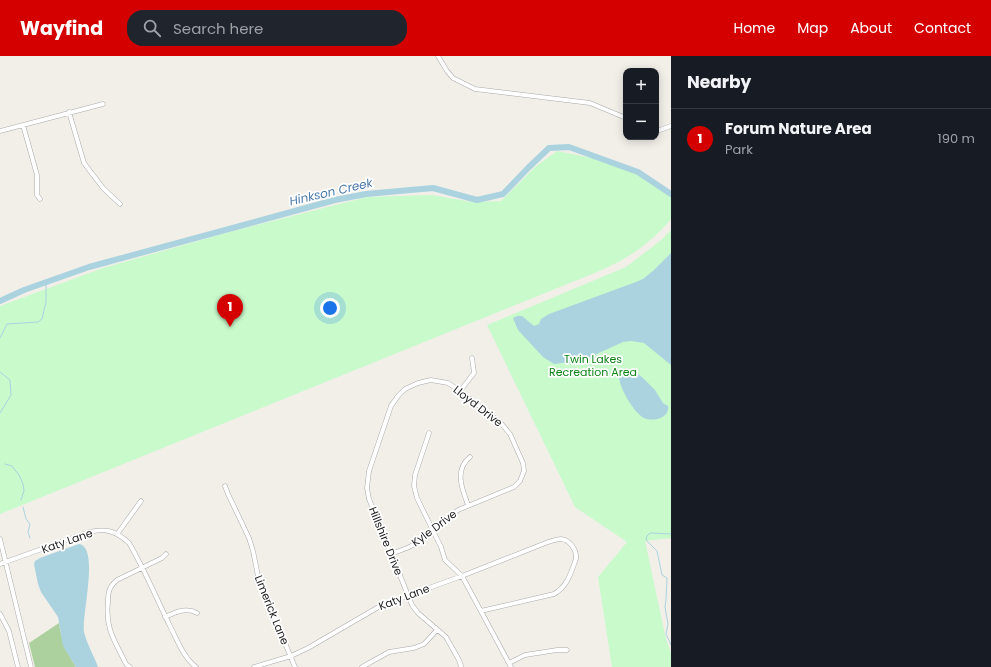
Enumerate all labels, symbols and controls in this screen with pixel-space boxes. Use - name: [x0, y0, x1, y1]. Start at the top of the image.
- search box: [127, 10, 407, 46]
- text: Wayfind: [20, 15, 103, 42]
- icon: search: [141, 17, 163, 39]
- text: Search here: [173, 18, 263, 39]
- text: Home: [733, 18, 775, 38]
- text: Map: [797, 18, 828, 38]
- text: About: [850, 18, 892, 38]
- text: Contact: [914, 18, 971, 38]
- map controls: [623, 68, 659, 140]
- button: +: [623, 68, 659, 104]
- text: Nearby: [687, 70, 751, 94]
- button: −: [623, 104, 659, 140]
- text: Forum Nature Area: [725, 118, 872, 139]
- text: 1: [698, 129, 702, 148]
- text: 190 m: [938, 129, 975, 148]
- text: Park: [725, 140, 753, 159]
- water label: Hinkson Creek: [288, 173, 375, 209]
- pin: 1: [217, 294, 243, 327]
- your location: [320, 298, 340, 318]
- park label: Twin Lakes Recreation Area: [549, 351, 637, 380]
- street label: Lloyd Drive: [450, 382, 506, 430]
- street label: Hillshire Drive: [365, 504, 407, 578]
- street label: Kyle Drive: [408, 506, 460, 550]
- street label: Katy Lane: [39, 525, 95, 557]
- street label: Limerick Lane: [251, 573, 293, 647]
- street label: Katy Lane: [376, 580, 432, 614]

